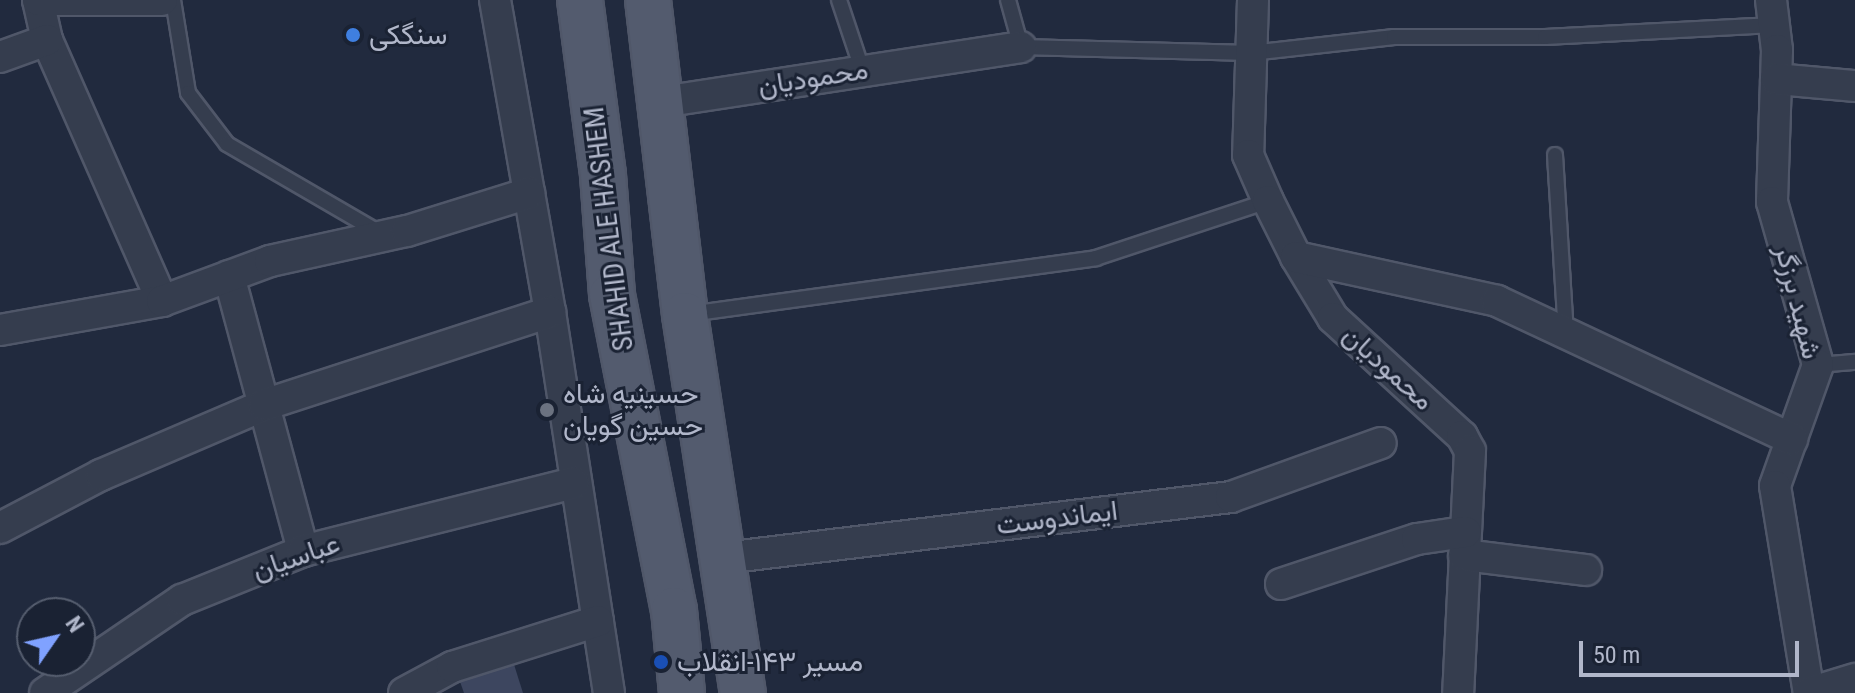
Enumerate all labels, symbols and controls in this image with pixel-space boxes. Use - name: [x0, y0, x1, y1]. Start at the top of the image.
- place label: سنگکی: [369, 18, 447, 52]
- marker: سنگکی: [344, 26, 362, 44]
- street label: محمودیان: [756, 53, 870, 103]
- street label: SHAHID ALE HASHEM: [577, 105, 641, 353]
- street label: شهید برزگر: [1768, 241, 1828, 363]
- street label: محمودیان: [1336, 318, 1440, 418]
- place label: حسینیه شاه حسین گویان: [563, 377, 703, 443]
- marker: حسینیه شاه حسین گویان: [538, 401, 556, 419]
- street label: ایماندوست: [994, 494, 1120, 542]
- street label: عباسیان: [248, 526, 344, 588]
- north arrow: [16, 597, 96, 677]
- text: N: [61, 612, 89, 637]
- scale bar: [1583, 625, 1803, 675]
- text: 50 m: [1593, 641, 1640, 669]
- place label: مسیر ۱۴۳-انقلاب: [677, 645, 863, 679]
- marker: مسیر ۱۴۳-انقلاب: [652, 653, 670, 671]

